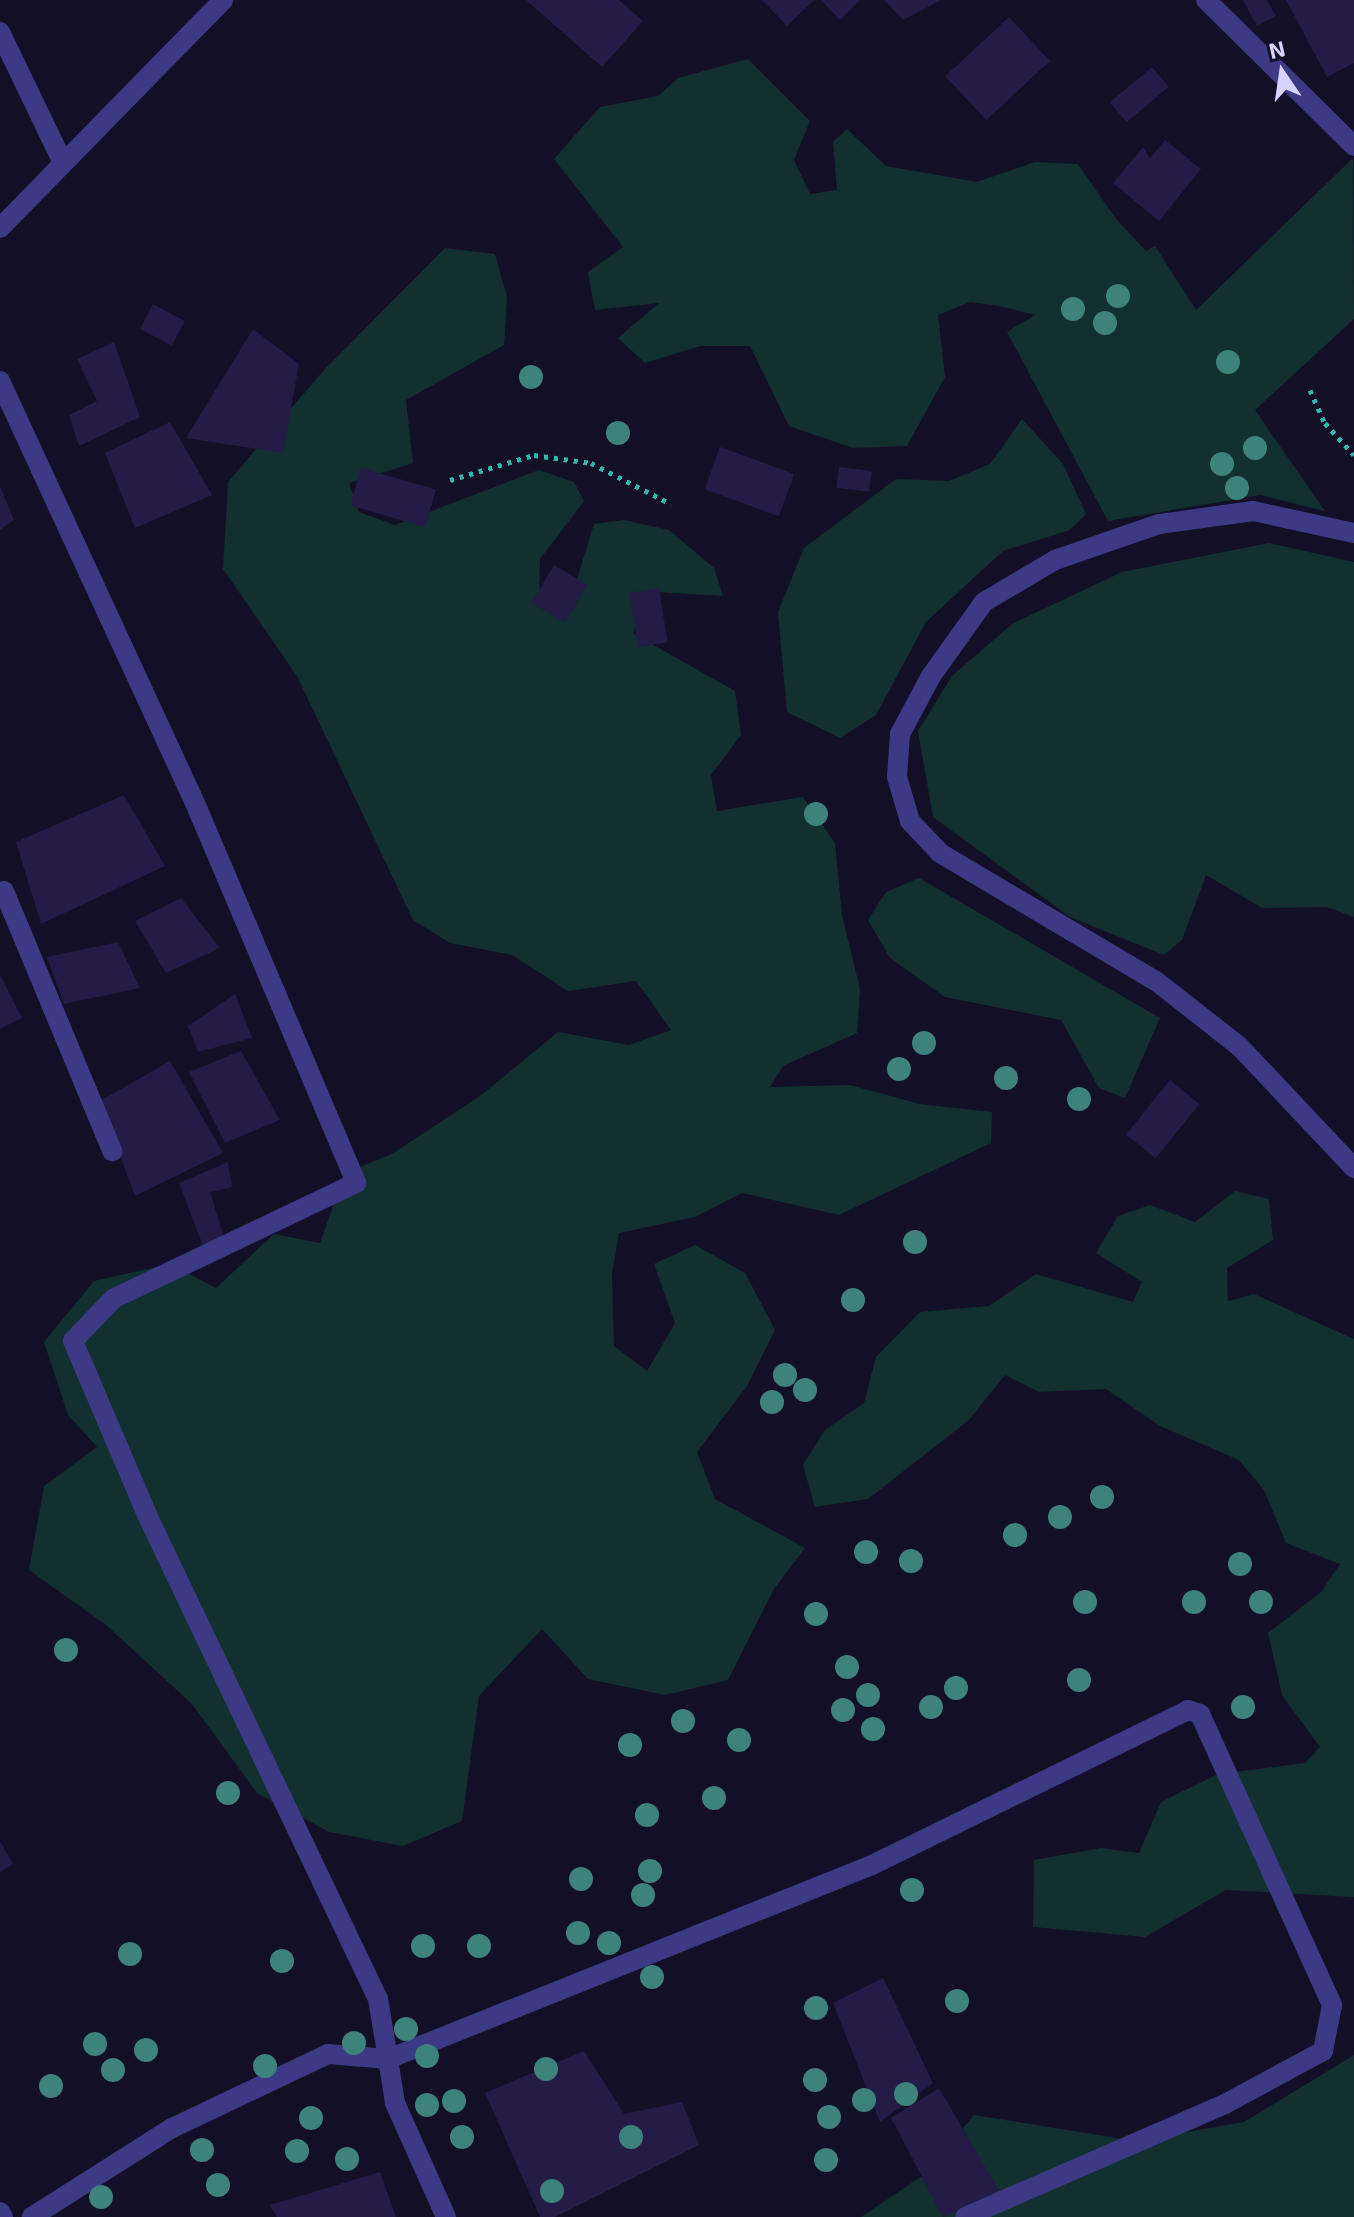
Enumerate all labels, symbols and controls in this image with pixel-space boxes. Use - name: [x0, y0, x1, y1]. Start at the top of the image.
- north arrow: [1242, 32, 1322, 112]
- text: N: [1266, 34, 1287, 63]

